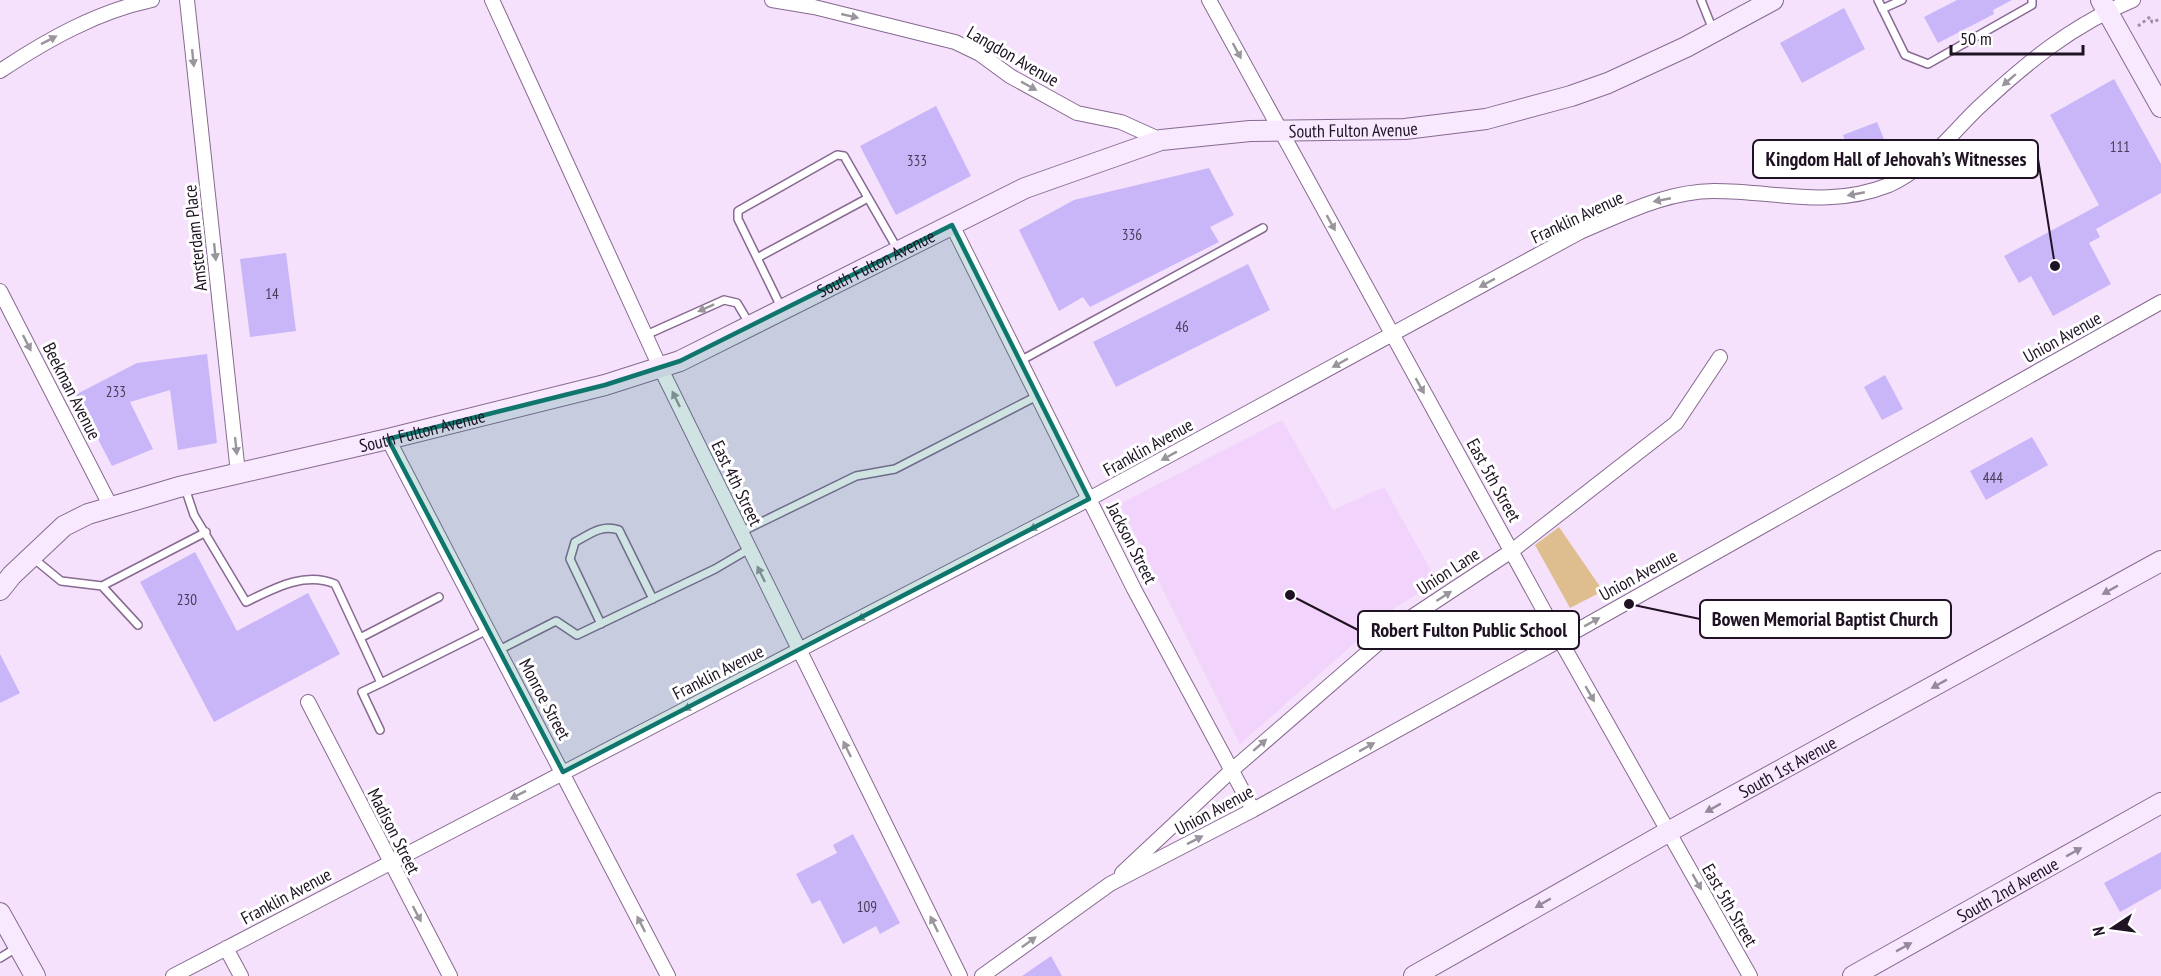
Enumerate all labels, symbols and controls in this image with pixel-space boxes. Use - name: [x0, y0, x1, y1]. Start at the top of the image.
- one-way arrow: [841, 11, 859, 21]
- scale bar: [1951, 18, 2083, 56]
- street label: Langdon Avenue: [963, 20, 1063, 92]
- text: 50 m: [1960, 27, 1992, 50]
- one-way arrow: [41, 35, 58, 45]
- one-way arrow: [1232, 43, 1242, 60]
- one-way arrow: [188, 49, 198, 68]
- one-way arrow: [2002, 73, 2017, 87]
- one-way arrow: [1021, 81, 1038, 91]
- street label: South Fulton Avenue: [1289, 116, 1419, 142]
- house number: 111: [2110, 137, 2130, 156]
- callout: Kingdom Hall of Jehovah’s Witnesses: [1753, 140, 2038, 178]
- text: Kingdom Hall of Jehovah’s Witnesses: [1766, 146, 2026, 172]
- house number: 333: [907, 151, 927, 170]
- street label: Amsterdam Place: [178, 184, 212, 292]
- street label: Franklin Avenue: [1527, 186, 1627, 248]
- one-way arrow: [1846, 190, 1865, 199]
- one-way arrow: [1653, 196, 1672, 205]
- one-way arrow: [1326, 214, 1336, 231]
- street label: South Fulton Avenue: [813, 224, 938, 302]
- house number: 336: [1122, 225, 1142, 244]
- one-way arrow: [210, 243, 220, 262]
- one-way arrow: [1478, 278, 1495, 288]
- house number: 14: [265, 284, 279, 303]
- one-way arrow: [697, 303, 715, 313]
- street label: Union Avenue: [2019, 306, 2105, 368]
- house number: 46: [1175, 317, 1189, 336]
- one-way arrow: [22, 335, 32, 352]
- street label: Beekman Avenue: [38, 339, 106, 443]
- one-way arrow: [1332, 358, 1349, 368]
- one-way arrow: [1415, 377, 1425, 394]
- house number: 233: [106, 382, 126, 401]
- one-way arrow: [671, 390, 680, 407]
- street label: South Fulton Avenue: [357, 404, 487, 457]
- street label: Franklin Avenue: [1099, 413, 1197, 481]
- street label: East 5th Street: [1462, 434, 1526, 526]
- one-way arrow: [232, 436, 241, 455]
- street label: East 4th Street: [707, 437, 767, 529]
- one-way arrow: [1160, 451, 1177, 461]
- house number: 444: [1983, 468, 2003, 487]
- street label: Jackson Street: [1101, 498, 1162, 587]
- one-way arrow: [1029, 521, 1046, 531]
- street label: Union Lane: [1412, 542, 1484, 600]
- street label: Union Avenue: [1595, 544, 1681, 606]
- one-way arrow: [757, 565, 766, 582]
- one-way arrow: [2101, 585, 2118, 595]
- house number: 230: [177, 590, 197, 609]
- one-way arrow: [1436, 590, 1452, 601]
- callout: Bowen Memorial Baptist Church: [1700, 600, 1951, 638]
- text: Bowen Memorial Baptist Church: [1712, 606, 1938, 632]
- one-way arrow: [856, 611, 873, 621]
- callout: Robert Fulton Public School: [1358, 611, 1579, 649]
- text: Robert Fulton Public School: [1371, 617, 1567, 643]
- one-way arrow: [1584, 617, 1601, 627]
- street label: Franklin Avenue: [669, 639, 767, 705]
- street label: Monroe Street: [514, 655, 576, 743]
- one-way arrow: [1930, 679, 1947, 689]
- one-way arrow: [1585, 686, 1595, 703]
- one-way arrow: [683, 701, 700, 711]
- street label: South 1st Avenue: [1734, 730, 1840, 803]
- one-way arrow: [1252, 739, 1267, 752]
- one-way arrow: [843, 740, 852, 757]
- one-way arrow: [1358, 742, 1375, 752]
- street label: Union Avenue: [1171, 780, 1257, 840]
- street label: Madison Street: [363, 784, 425, 878]
- one-way arrow: [509, 790, 527, 800]
- one-way arrow: [1704, 802, 1721, 812]
- one-way arrow: [1187, 835, 1204, 845]
- one-way arrow: [2066, 847, 2083, 857]
- street label: South 2nd Avenue: [1953, 852, 2062, 927]
- street label: East 5th Street: [1697, 859, 1763, 951]
- street label: Franklin Avenue: [237, 863, 335, 929]
- one-way arrow: [1692, 874, 1702, 891]
- house number: 109: [857, 897, 877, 916]
- one-way arrow: [1534, 898, 1551, 908]
- north arrow: [2083, 898, 2143, 958]
- one-way arrow: [412, 905, 422, 922]
- one-way arrow: [636, 915, 646, 932]
- one-way arrow: [929, 915, 938, 932]
- text: N: [2088, 925, 2109, 938]
- one-way arrow: [1021, 936, 1037, 948]
- one-way arrow: [1896, 942, 1912, 953]

